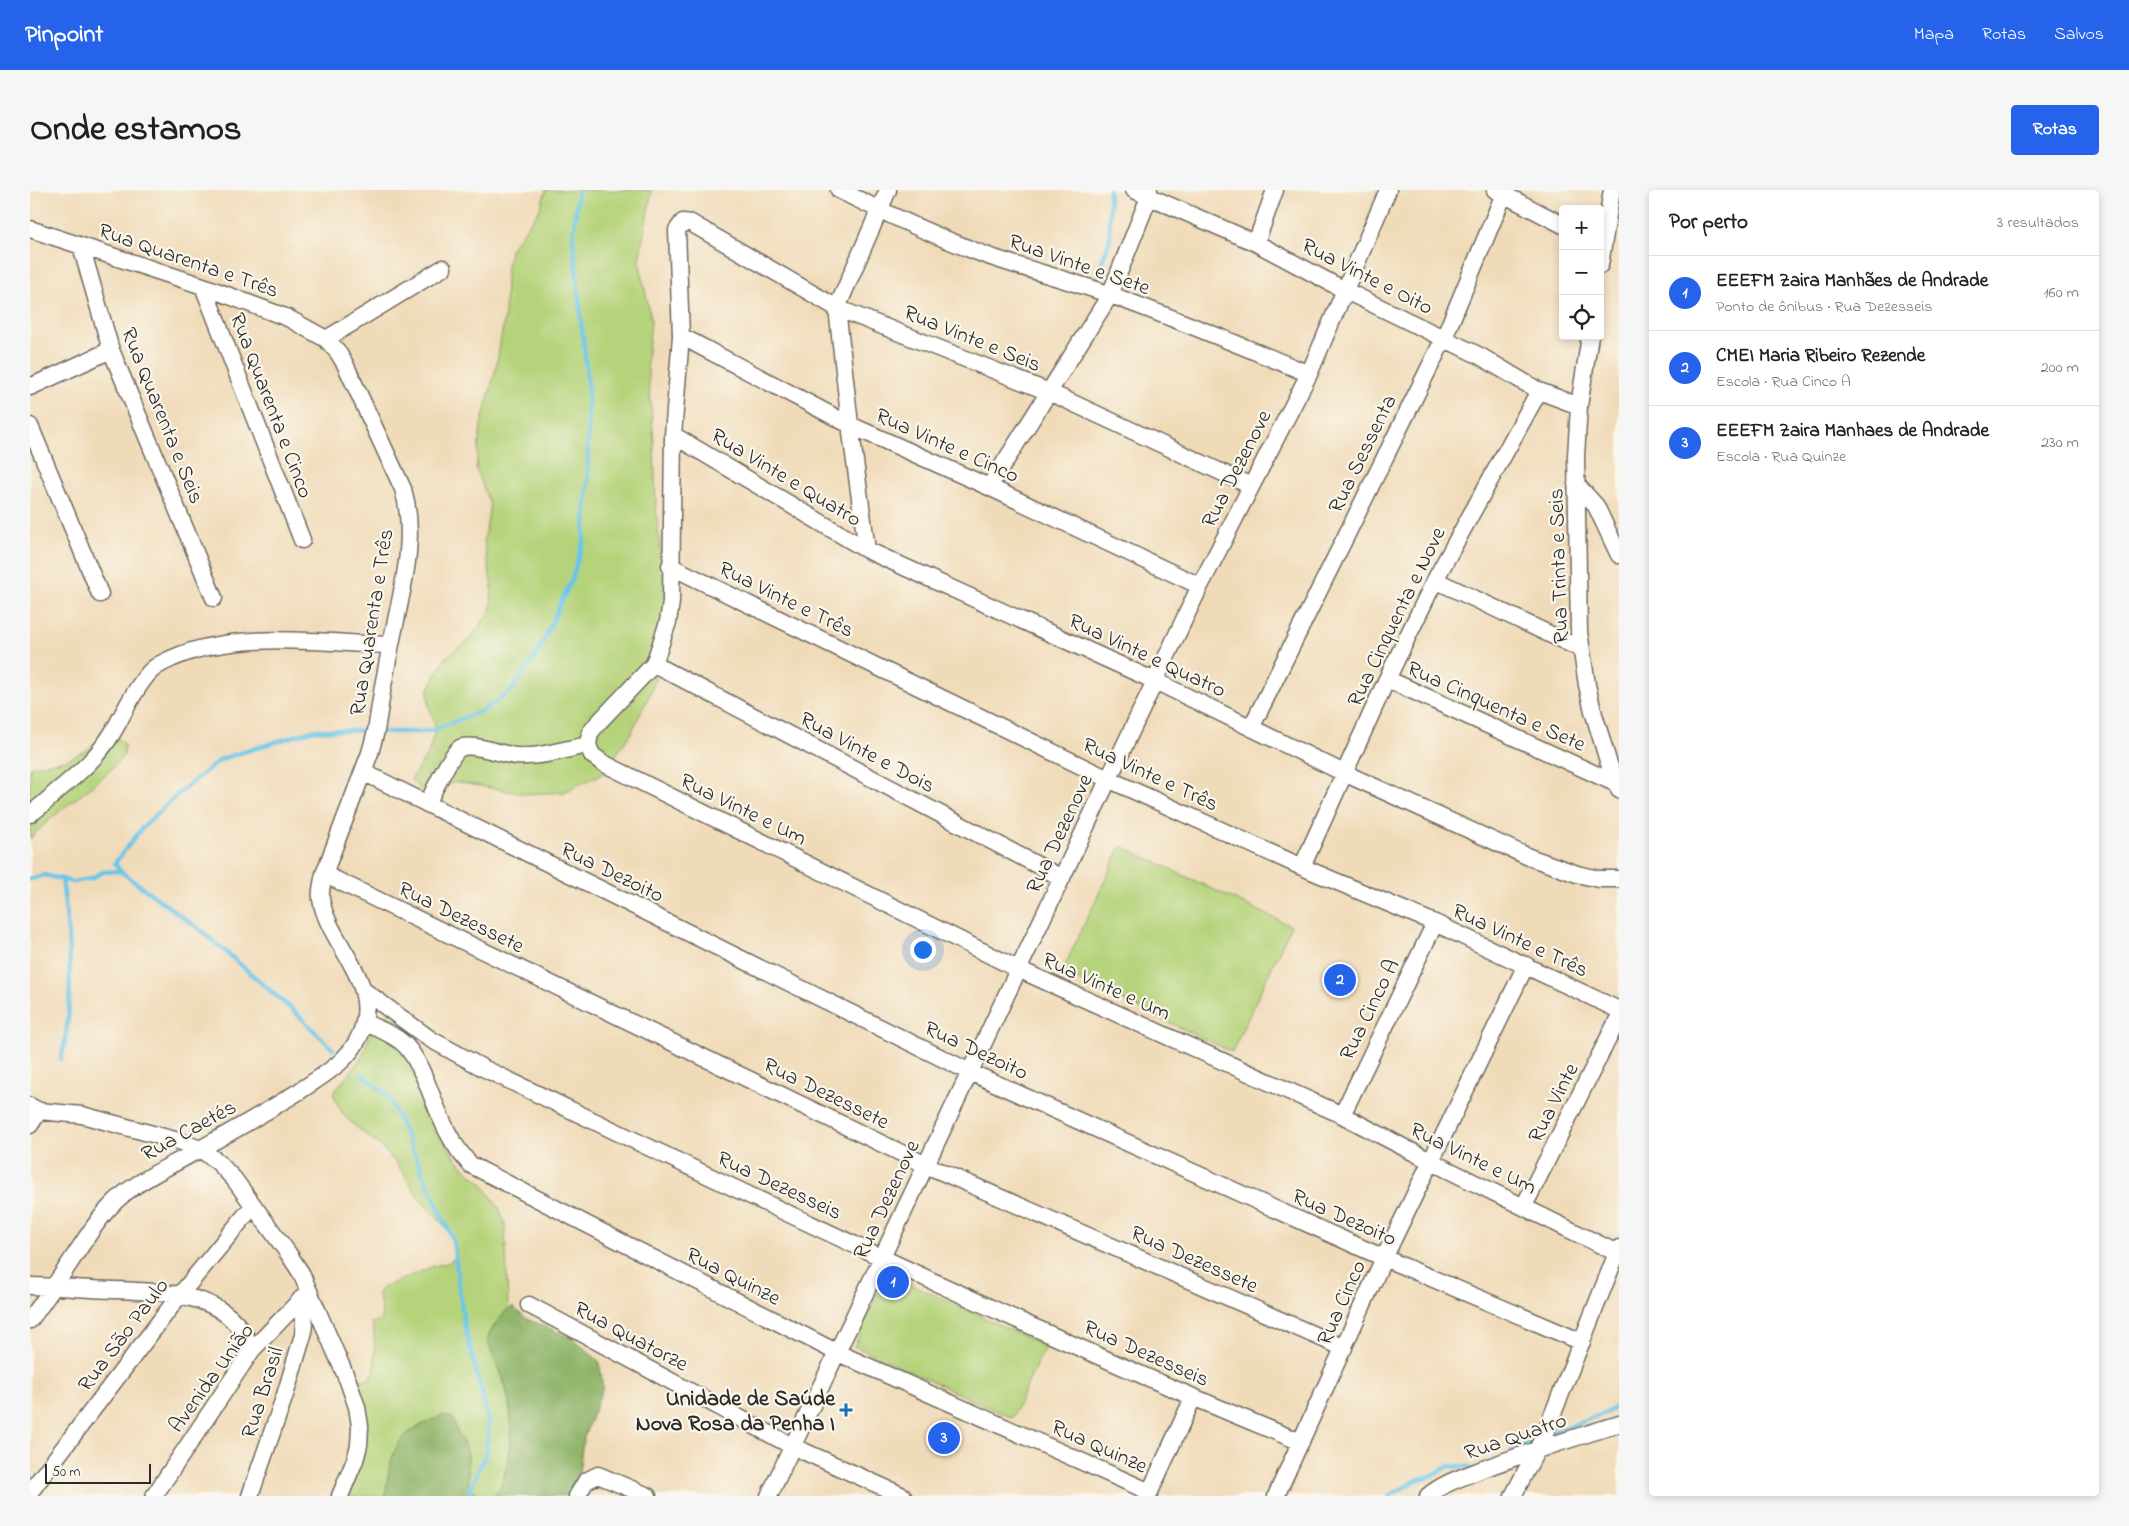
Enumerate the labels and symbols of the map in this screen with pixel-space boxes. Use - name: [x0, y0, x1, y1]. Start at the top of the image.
- street label: Rua Quarenta e Três: [94, 216, 282, 308]
- street label: Rua Vinte e Sete: [1004, 227, 1154, 305]
- street label: Rua Vinte e Oito: [1295, 231, 1438, 325]
- street label: Rua Vinte e Seis: [898, 298, 1045, 382]
- street label: Rua Quarenta e Cinco: [220, 309, 320, 503]
- street label: Rua Quarenta e Seis: [111, 323, 211, 509]
- street label: Rua Sessenta: [1321, 390, 1406, 519]
- street label: Rua Vinte e Cinco: [870, 401, 1024, 493]
- street label: Rua Dezenove: [1194, 405, 1281, 534]
- street label: Rua Vinte e Quatro: [704, 421, 867, 536]
- street label: Rua Trinta e Seis: [1541, 488, 1579, 644]
- street label: Rua Cinquenta e Nove: [1340, 522, 1455, 713]
- street label: Rua Quarenta e Três: [342, 527, 404, 718]
- street label: Rua Vinte e Três: [713, 554, 859, 647]
- street label: Rua Vinte e Quatro: [1063, 606, 1231, 707]
- street label: Rua Cinquenta e Sete: [1401, 654, 1590, 762]
- street label: Rua Vinte e Dois: [793, 705, 940, 803]
- street label: Rua Vinte e Três: [1076, 730, 1223, 821]
- street label: Rua Vinte e Um: [674, 766, 811, 855]
- street label: Rua Dezenove: [1019, 769, 1102, 899]
- street label: Rua Dezoito: [555, 835, 669, 913]
- street label: Rua Dezessete: [392, 874, 529, 963]
- street label: Rua Vinte e Três: [1446, 896, 1593, 987]
- your location: [910, 937, 936, 963]
- street label: Rua Vinte e Um: [1037, 945, 1175, 1030]
- street label: Rua Cinco A: [1332, 954, 1409, 1066]
- pin: 2: [1324, 961, 1356, 999]
- street label: Rua Dezoito: [918, 1014, 1033, 1090]
- street label: Rua Dezessete: [757, 1050, 894, 1139]
- street label: Rua Vinte: [1521, 1058, 1588, 1149]
- street label: Rua Caetés: [136, 1092, 243, 1171]
- street label: Rua Vinte e Um: [1404, 1115, 1541, 1204]
- street label: Rua Dezenove: [846, 1135, 929, 1265]
- street label: Rua Dezesseis: [711, 1144, 846, 1230]
- street label: Rua Dezoito: [1286, 1181, 1401, 1256]
- street label: Rua Dezessete: [1125, 1218, 1263, 1303]
- street label: Rua Quinze: [680, 1240, 786, 1315]
- street label: Rua Cinco: [1310, 1256, 1376, 1351]
- pin: 1: [877, 1263, 909, 1301]
- street label: Rua São Paulo: [71, 1272, 178, 1399]
- street label: Rua Quatorze: [568, 1294, 694, 1381]
- street label: Rua Dezesseis: [1078, 1313, 1214, 1397]
- street label: Avenida União: [162, 1317, 263, 1440]
- street label: Rua Brasil: [234, 1343, 294, 1443]
- place label: Unidade de Saúde Nova Rosa da Penha I: [636, 1384, 836, 1441]
- marker: Unidade de Saúde Nova Rosa da Penha I: [839, 1403, 853, 1417]
- street label: Rua Quatro: [1461, 1405, 1571, 1470]
- street label: Rua Quinze: [1045, 1412, 1152, 1483]
- pin: 3: [928, 1419, 960, 1457]
- scale bar: [45, 1461, 151, 1484]

